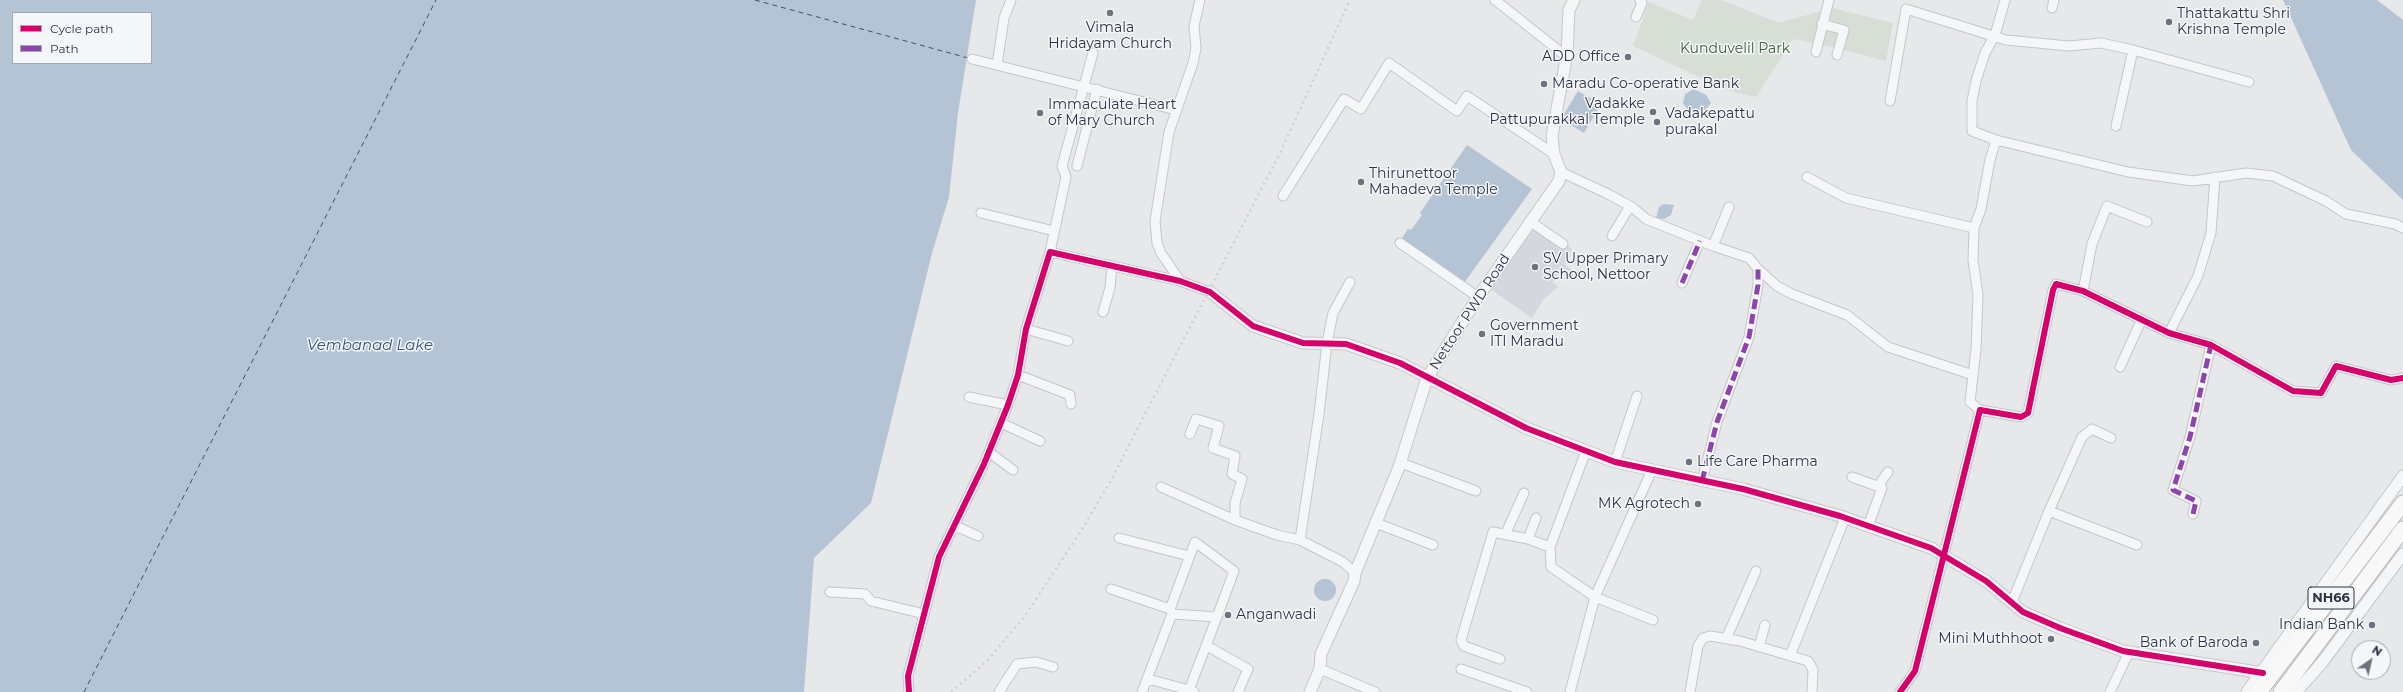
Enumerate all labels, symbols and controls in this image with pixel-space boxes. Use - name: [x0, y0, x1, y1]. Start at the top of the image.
- place label: Thattakattu Shri Krishna Temple: [2177, 6, 2290, 38]
- marker: Vimala Hridayam Church: [1105, 8, 1115, 18]
- legend: [12, 12, 152, 64]
- marker: Thattakattu Shri Krishna Temple: [2164, 17, 2174, 27]
- place label: Vimala Hridayam Church: [1048, 20, 1172, 52]
- text: Cycle path: [50, 21, 113, 36]
- text: Path: [50, 41, 79, 56]
- park label: Kunduvelil Park: [1680, 41, 1790, 57]
- place label: ADD Office: [1542, 49, 1620, 65]
- marker: ADD Office: [1623, 52, 1633, 62]
- place label: Maradu Co-operative Bank: [1552, 76, 1739, 92]
- marker: Maradu Co-operative Bank: [1539, 79, 1549, 89]
- place label: Vadakke Pattupurakkal Temple: [1490, 96, 1645, 128]
- place label: Immaculate Heart of Mary Church: [1048, 97, 1176, 130]
- place label: Vadakepattu purakal: [1665, 106, 1755, 138]
- marker: Vadakke Pattupurakkal Temple: [1648, 107, 1658, 117]
- marker: Immaculate Heart of Mary Church: [1035, 108, 1045, 118]
- marker: Vadakepattu purakal: [1652, 117, 1662, 127]
- place label: Thirunettoor Mahadeva Temple: [1369, 166, 1498, 198]
- marker: Thirunettoor Mahadeva Temple: [1356, 177, 1366, 187]
- street label: Nettoor PWD Road: [1426, 251, 1514, 373]
- place label: SV Upper Primary School, Nettoor: [1543, 251, 1668, 284]
- marker: SV Upper Primary School, Nettoor: [1530, 262, 1540, 272]
- place label: Government ITI Maradu: [1490, 318, 1579, 350]
- marker: Government ITI Maradu: [1477, 329, 1487, 339]
- water label: Vembanad Lake: [307, 337, 433, 355]
- place label: Life Care Pharma: [1697, 454, 1818, 470]
- marker: Life Care Pharma: [1684, 457, 1694, 467]
- place label: MK Agrotech: [1598, 496, 1690, 512]
- marker: MK Agrotech: [1693, 499, 1703, 509]
- road number: NH66: [2308, 587, 2354, 609]
- place label: Anganwadi: [1236, 607, 1316, 623]
- marker: Anganwadi: [1223, 610, 1233, 620]
- place label: Indian Bank: [2279, 617, 2364, 633]
- marker: Indian Bank: [2367, 620, 2377, 630]
- place label: Mini Muthhoot: [1938, 631, 2043, 647]
- marker: Mini Muthhoot: [2046, 634, 2056, 644]
- place label: Bank of Baroda: [2140, 635, 2248, 651]
- marker: Bank of Baroda: [2251, 638, 2261, 648]
- north arrow: [2351, 640, 2391, 680]
- text: N: [2370, 643, 2385, 659]

